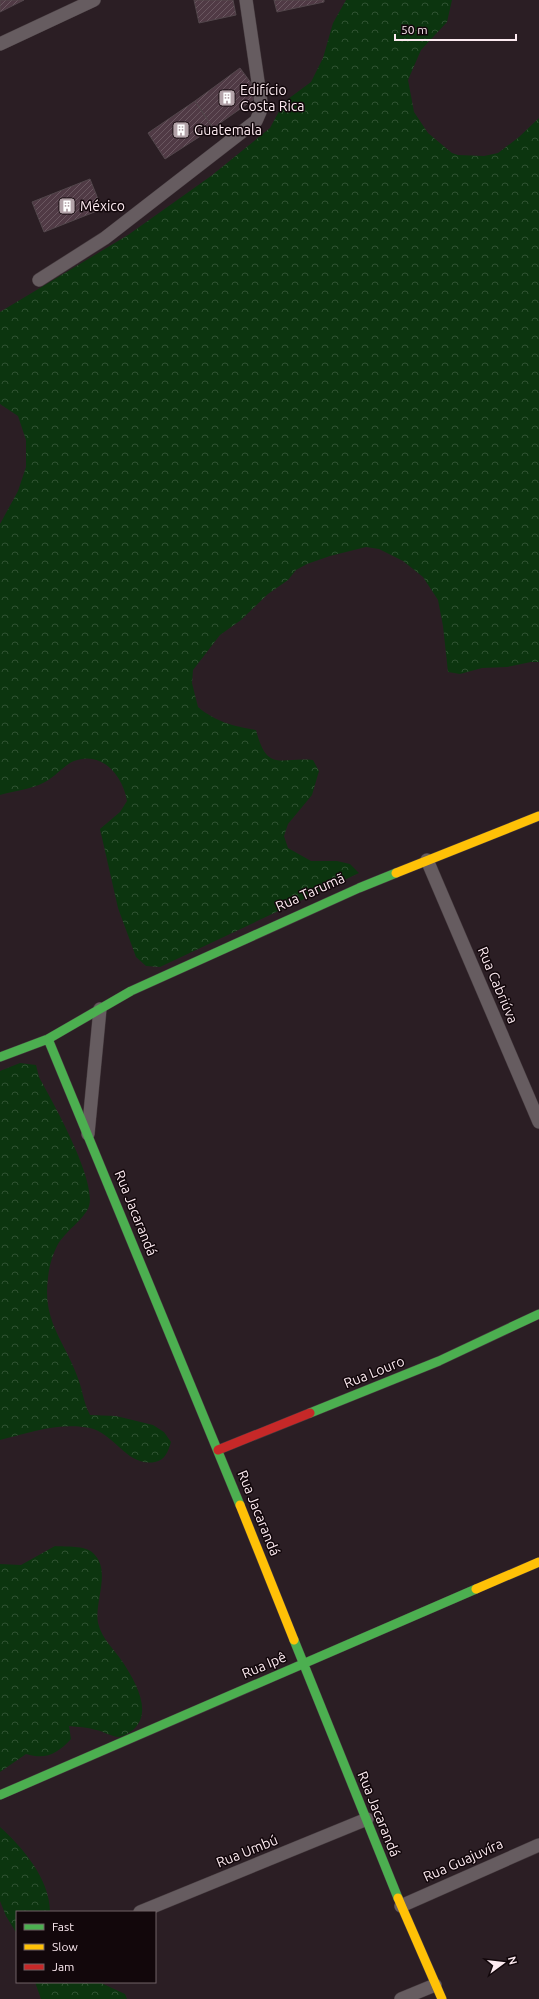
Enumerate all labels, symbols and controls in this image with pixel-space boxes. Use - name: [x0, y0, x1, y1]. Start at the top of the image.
- scale bar: [395, 16, 516, 42]
- text: 50 m: [401, 23, 428, 36]
- place label: Edifício Costa Rica: [240, 82, 305, 114]
- building icon: Edifício Costa Rica: [217, 88, 237, 108]
- building icon: Guatemala: [171, 120, 191, 140]
- place label: Guatemala: [194, 122, 262, 138]
- building icon: México: [57, 196, 77, 216]
- place label: México: [80, 198, 125, 214]
- street label: Rua Tarumã: [273, 870, 347, 914]
- street label: Rua Cabriúva: [475, 944, 521, 1026]
- street label: Rua Jacarandá: [112, 1168, 160, 1258]
- street label: Rua Louro: [341, 1353, 407, 1391]
- street label: Rua Jacarandá: [235, 1468, 283, 1558]
- street label: Rua Ipê: [239, 1649, 289, 1681]
- street label: Rua Jacarandá: [355, 1769, 403, 1859]
- street label: Rua Umbú: [214, 1831, 280, 1871]
- street label: Rua Guajuvíra: [421, 1835, 505, 1885]
- legend: [16, 1911, 156, 1983]
- text: Fast: [52, 1920, 74, 1933]
- text: Slow: [52, 1940, 78, 1953]
- north arrow: [483, 1943, 523, 1983]
- text: N: [506, 1955, 520, 1966]
- text: Jam: [52, 1960, 74, 1973]

